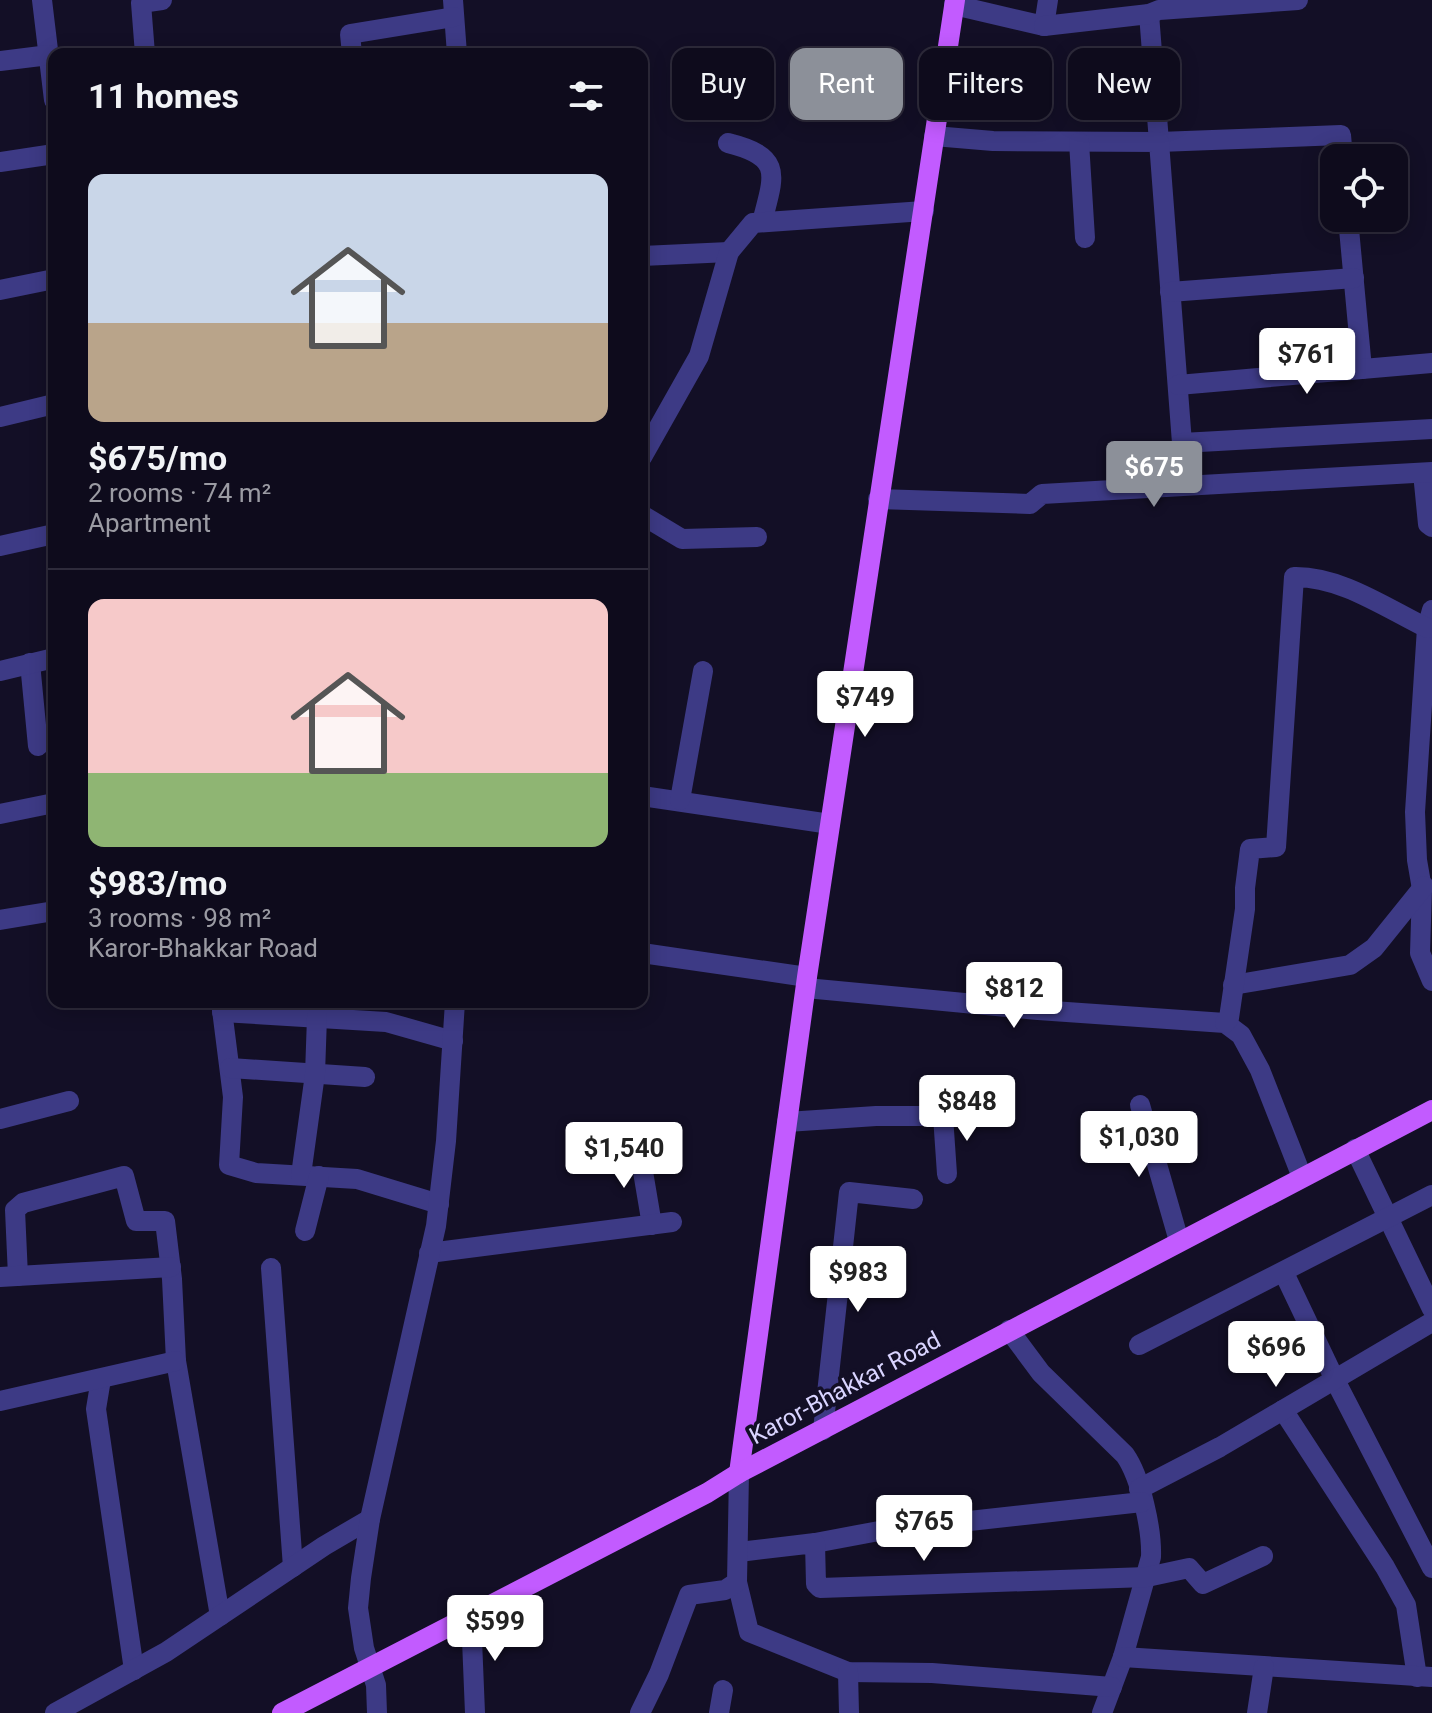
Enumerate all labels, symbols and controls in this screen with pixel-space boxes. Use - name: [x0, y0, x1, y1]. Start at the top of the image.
- chip: Buy: [672, 48, 774, 120]
- chip: Rent: [790, 48, 903, 120]
- chip: Filters: [919, 48, 1052, 120]
- chip: New: [1068, 48, 1180, 120]
- icon: filters: [564, 74, 608, 118]
- text: 11 homes: [88, 76, 239, 116]
- map controls: [1320, 144, 1408, 232]
- button: locate: [1320, 144, 1408, 232]
- icon: home: [276, 226, 420, 370]
- pin: $761: [1260, 328, 1354, 396]
- text: $761: [1277, 339, 1337, 369]
- text: $675/mo: [88, 438, 227, 478]
- pin: $675: [1107, 441, 1201, 509]
- text: $675: [1124, 452, 1184, 482]
- text: 2 rooms · 74 m²: [88, 478, 271, 508]
- text: Apartment: [88, 508, 211, 538]
- icon: home: [276, 651, 420, 795]
- pin: $749: [818, 671, 912, 739]
- text: $749: [835, 682, 895, 712]
- text: $983/mo: [88, 863, 227, 903]
- text: 3 rooms · 98 m²: [88, 903, 271, 933]
- text: Karor-Bhakkar Road: [88, 933, 318, 963]
- pin: $812: [967, 962, 1061, 1030]
- text: $812: [984, 973, 1044, 1003]
- pin: $848: [920, 1075, 1014, 1143]
- text: $848: [937, 1086, 997, 1116]
- pin: $1,030: [1074, 1111, 1204, 1179]
- pin: $1,540: [559, 1122, 689, 1190]
- text: $1,030: [1099, 1122, 1179, 1152]
- text: $1,540: [584, 1133, 664, 1163]
- pin: $983: [811, 1246, 905, 1314]
- text: $983: [828, 1257, 888, 1287]
- pin: $696: [1229, 1321, 1323, 1389]
- street label: Karor-Bhakkar Road: [745, 1326, 945, 1450]
- text: $696: [1246, 1332, 1306, 1362]
- pin: $765: [877, 1495, 971, 1563]
- text: $765: [894, 1506, 954, 1536]
- pin: $599: [448, 1595, 542, 1663]
- text: $599: [465, 1606, 525, 1636]

